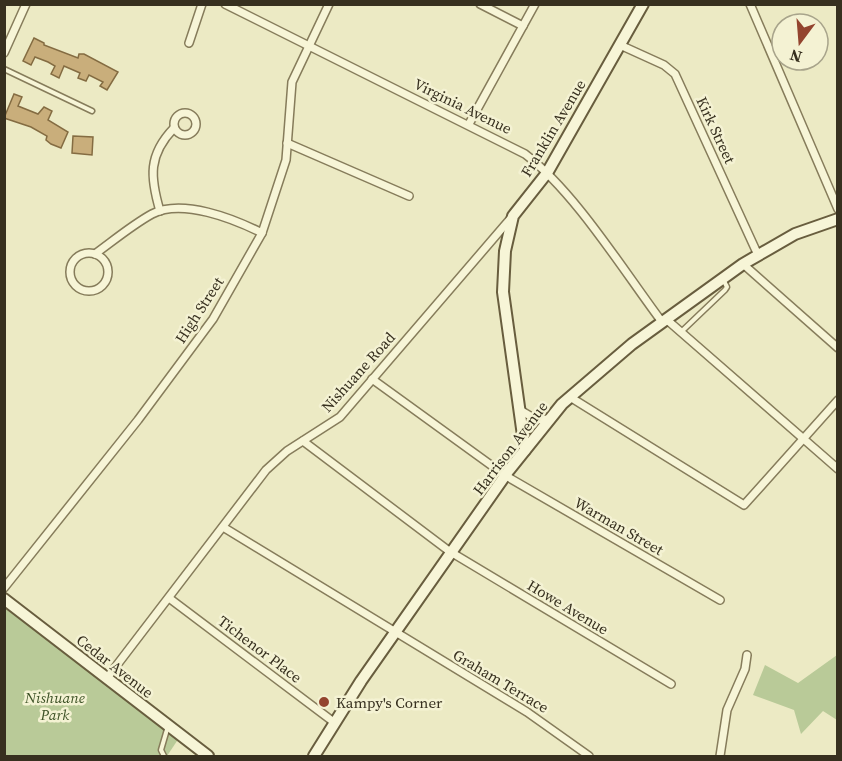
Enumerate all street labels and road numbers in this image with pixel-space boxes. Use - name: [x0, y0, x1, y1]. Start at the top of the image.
- street label: Virginia Avenue: [411, 73, 516, 139]
- street label: Franklin Avenue: [516, 75, 591, 181]
- street label: Kirk Street: [691, 93, 741, 167]
- street label: High Street: [170, 273, 228, 347]
- street label: Nishuane Road: [316, 327, 400, 417]
- street label: Harrison Avenue: [468, 396, 553, 499]
- street label: Warman Street: [571, 492, 668, 560]
- street label: Howe Avenue: [523, 574, 613, 640]
- street label: Tichenor Place: [214, 610, 307, 688]
- street label: Cedar Avenue: [72, 629, 158, 703]
- street label: Graham Terrace: [449, 644, 553, 718]

